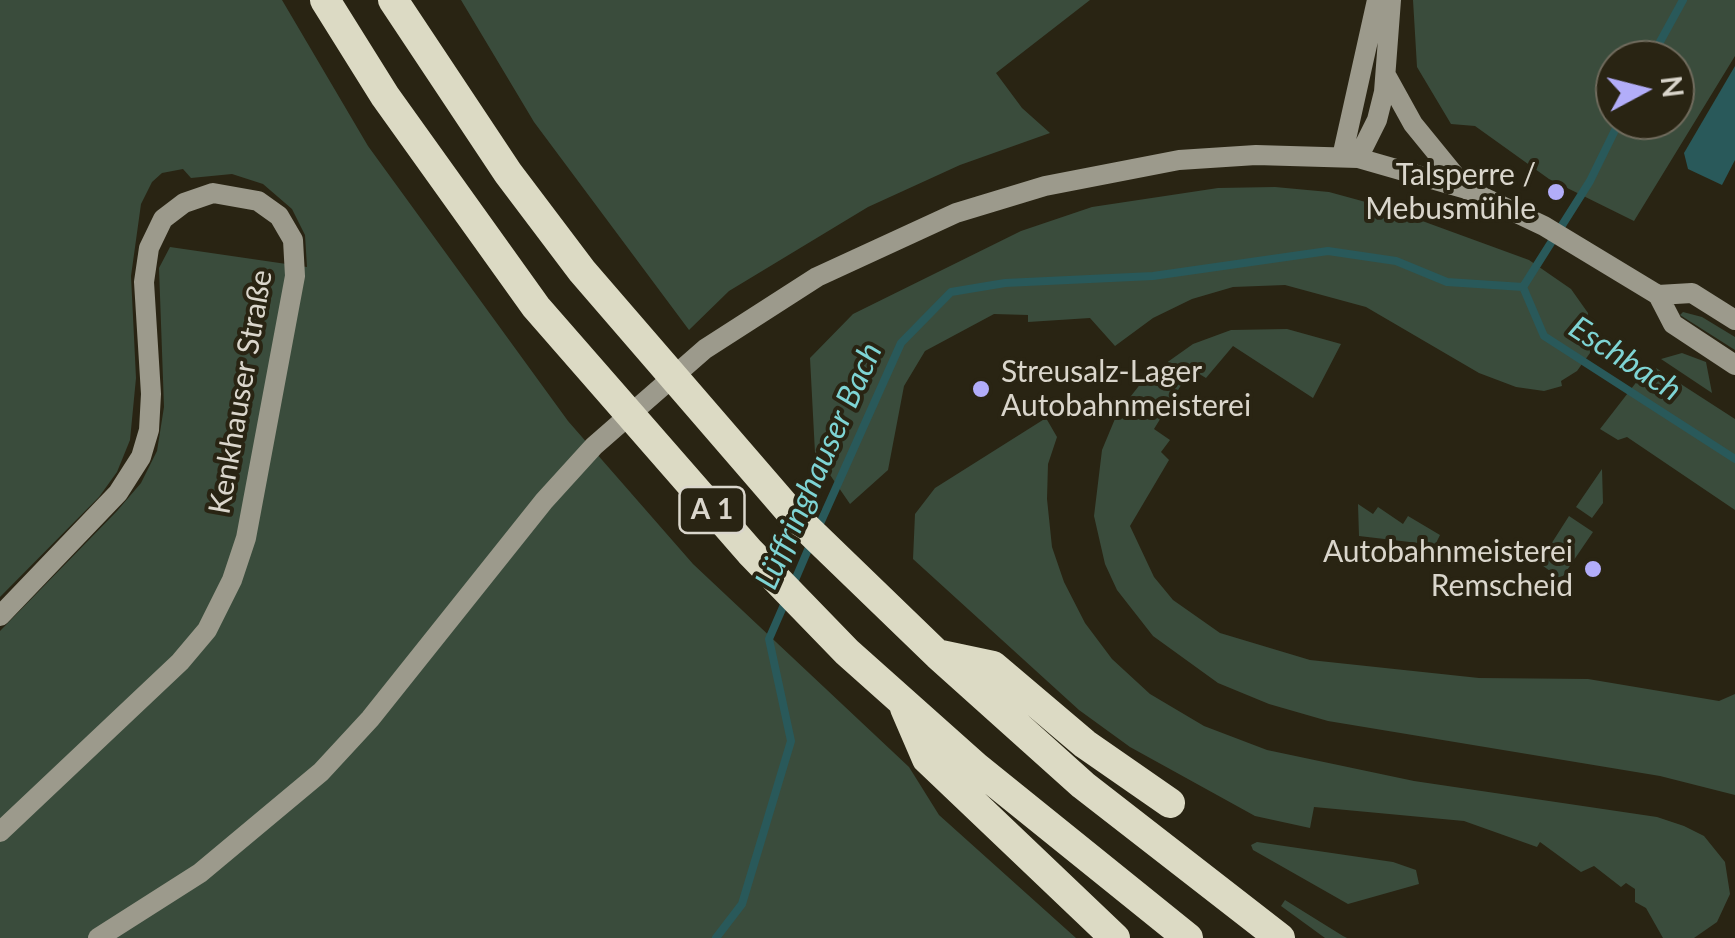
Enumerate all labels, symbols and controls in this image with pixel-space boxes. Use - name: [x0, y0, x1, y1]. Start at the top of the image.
- north arrow: [1595, 40, 1695, 140]
- text: N: [1655, 74, 1691, 99]
- place label: Talsperre / Mebusmühle: [1365, 157, 1536, 228]
- marker: Talsperre / Mebusmühle: [1545, 181, 1567, 203]
- street label: Kenkhauser Straße: [202, 267, 280, 517]
- water label: Eschbach: [1562, 309, 1688, 409]
- water label: Lüffringhauser Bach: [747, 337, 891, 595]
- place label: Streusalz-Lager Autobahnmeisterei: [1001, 354, 1251, 424]
- marker: Streusalz-Lager Autobahnmeisterei: [970, 378, 992, 400]
- road number: A 1: [680, 487, 744, 533]
- place label: Autobahnmeisterei Remscheid: [1323, 534, 1573, 604]
- marker: Autobahnmeisterei Remscheid: [1582, 558, 1604, 580]

